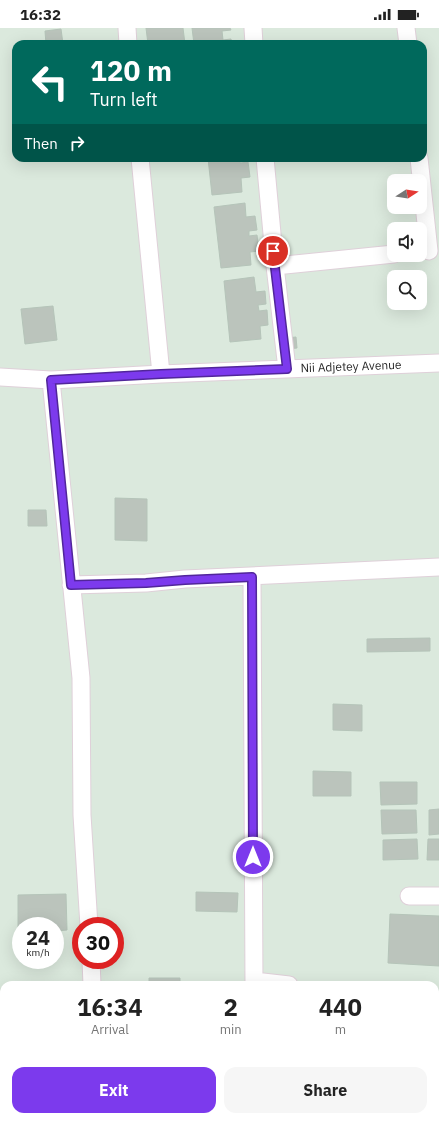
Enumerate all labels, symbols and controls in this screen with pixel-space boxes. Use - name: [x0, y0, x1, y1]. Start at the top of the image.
- text: 16:32: [20, 5, 61, 24]
- text: 120 m: [90, 52, 172, 89]
- icon: left: [24, 56, 76, 108]
- text: Turn left: [90, 88, 158, 111]
- icon: right: [66, 132, 88, 154]
- text: Then: [24, 134, 58, 153]
- north arrow: [387, 174, 427, 214]
- map controls: [387, 174, 427, 310]
- button: sound: [387, 222, 427, 262]
- pin: [256, 234, 290, 268]
- icon: arrive: [262, 240, 284, 262]
- button: search: [387, 270, 427, 310]
- street label: Nii Adjetey Avenue: [300, 357, 402, 375]
- position arrow: [232, 836, 274, 878]
- speed limit sign: 30: [72, 917, 124, 969]
- text: 24: [26, 924, 50, 951]
- text: km/h: [26, 946, 50, 959]
- text: 16:34: [77, 991, 143, 1023]
- text: 2: [223, 991, 238, 1023]
- text: 440: [319, 991, 362, 1023]
- text: Arrival: [91, 1021, 129, 1038]
- text: min: [220, 1021, 242, 1038]
- text: m: [335, 1021, 346, 1038]
- button: Exit: [12, 1067, 216, 1113]
- button: Share: [224, 1067, 427, 1113]

